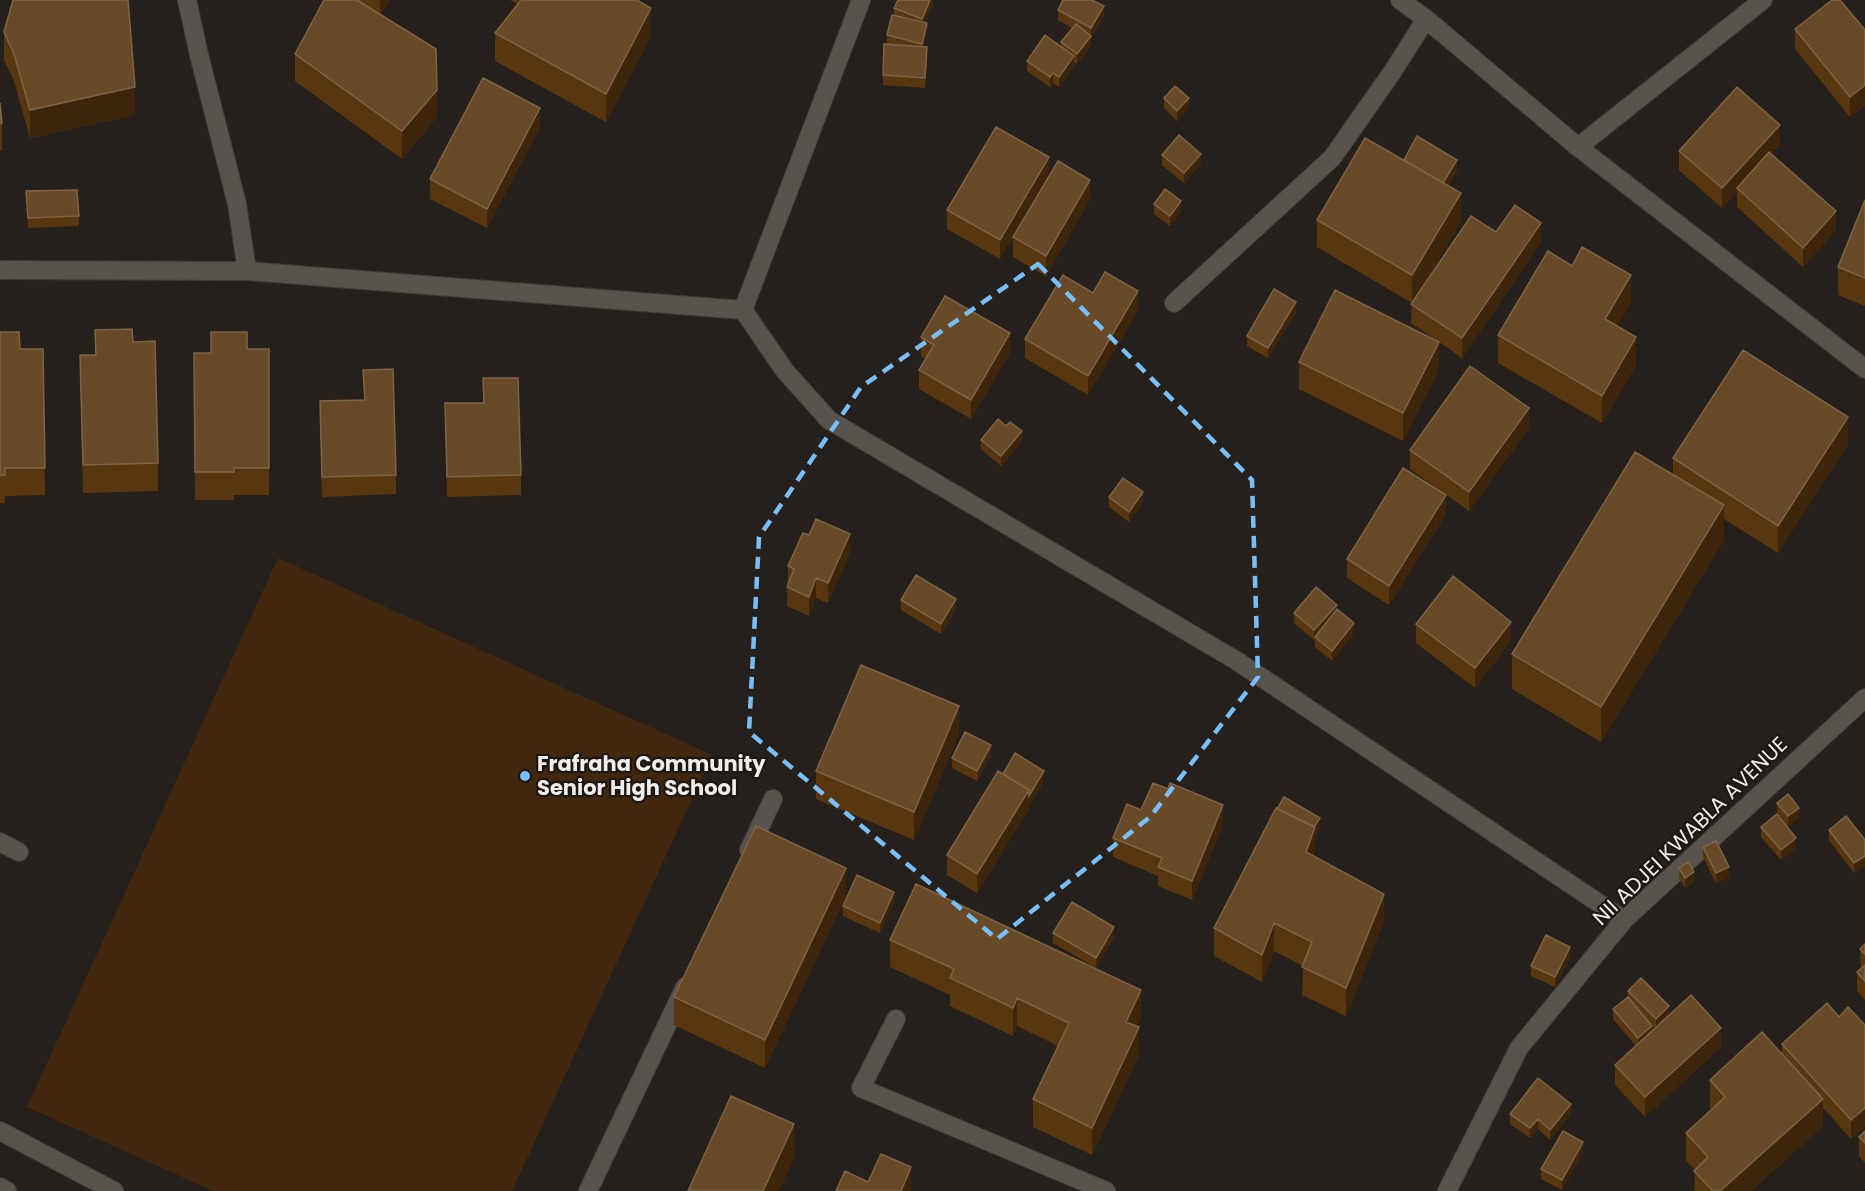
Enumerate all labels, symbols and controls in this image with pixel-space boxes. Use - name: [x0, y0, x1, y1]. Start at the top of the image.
- street label: NII ADJEI KWABLA AVENUE: [1586, 730, 1793, 931]
- place label: Frafraha Community Senior High School: [537, 749, 766, 802]
- marker: Frafraha Community Senior High School: [518, 769, 532, 783]

